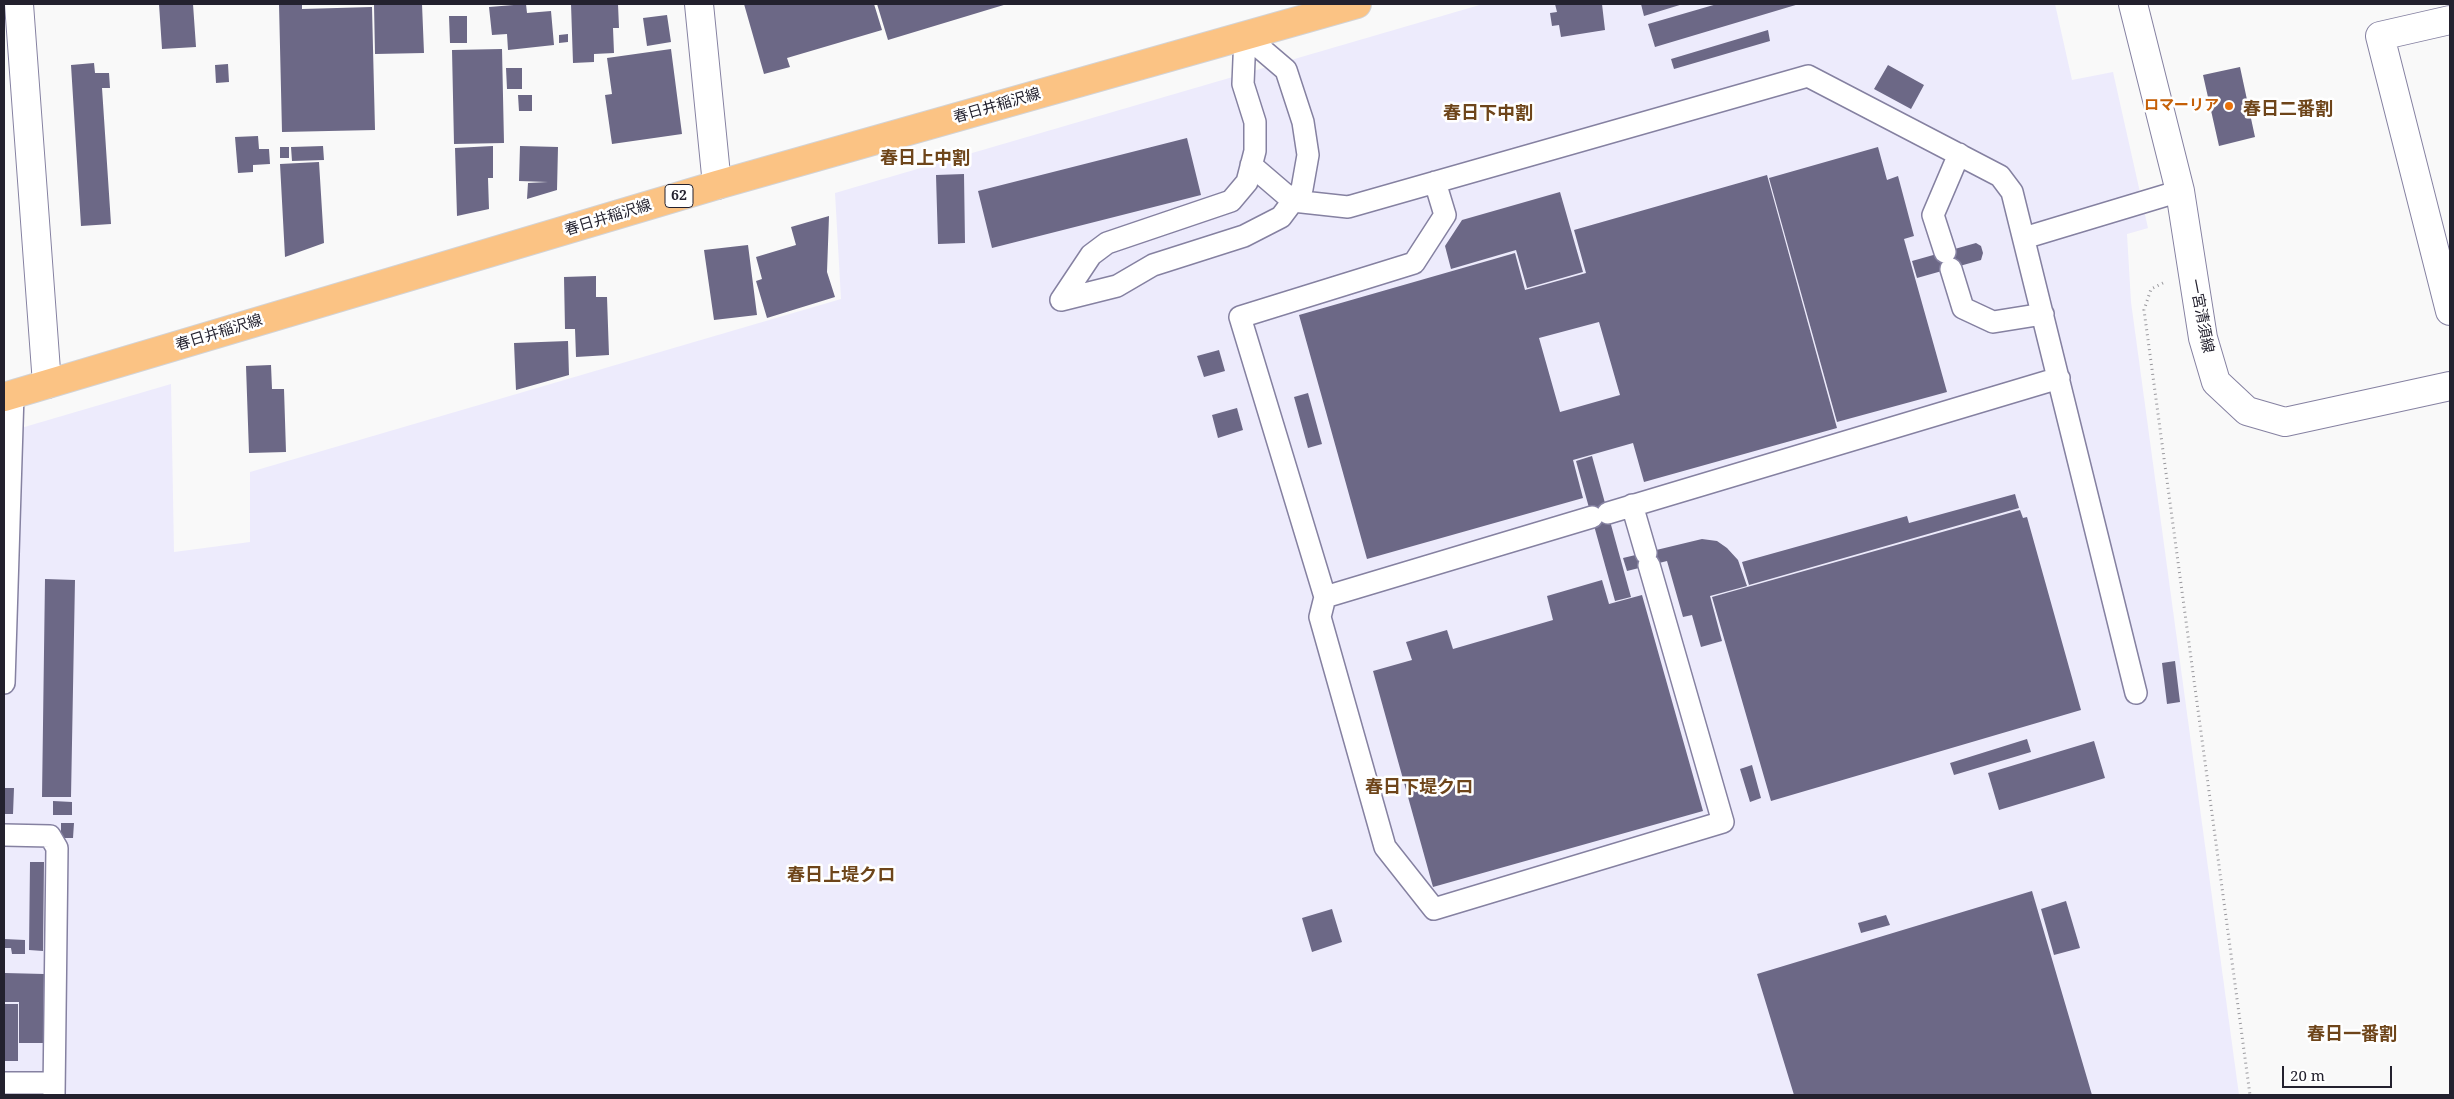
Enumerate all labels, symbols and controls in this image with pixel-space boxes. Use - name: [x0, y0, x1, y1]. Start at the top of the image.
- street label: 春日井稲沢線: [951, 85, 1043, 127]
- place label: ロマーリア: [2144, 97, 2219, 115]
- district label: 春日二番割: [2243, 99, 2333, 121]
- marker: ロマーリア: [2223, 100, 2235, 112]
- district label: 春日下中割: [1443, 103, 1533, 125]
- district label: 春日上中割: [880, 148, 970, 170]
- road number: 62: [665, 185, 693, 208]
- street label: 春日井稲沢線: [562, 196, 654, 240]
- street label: 一宮清須線: [2185, 277, 2217, 355]
- street label: 春日井稲沢線: [173, 311, 265, 355]
- district label: 春日下堤クロ: [1365, 777, 1473, 799]
- district label: 春日上堤クロ: [787, 865, 895, 887]
- district label: 春日一番割: [2307, 1024, 2397, 1046]
- scale bar: [2284, 1056, 2394, 1088]
- text: 20 m: [2290, 1065, 2325, 1085]

